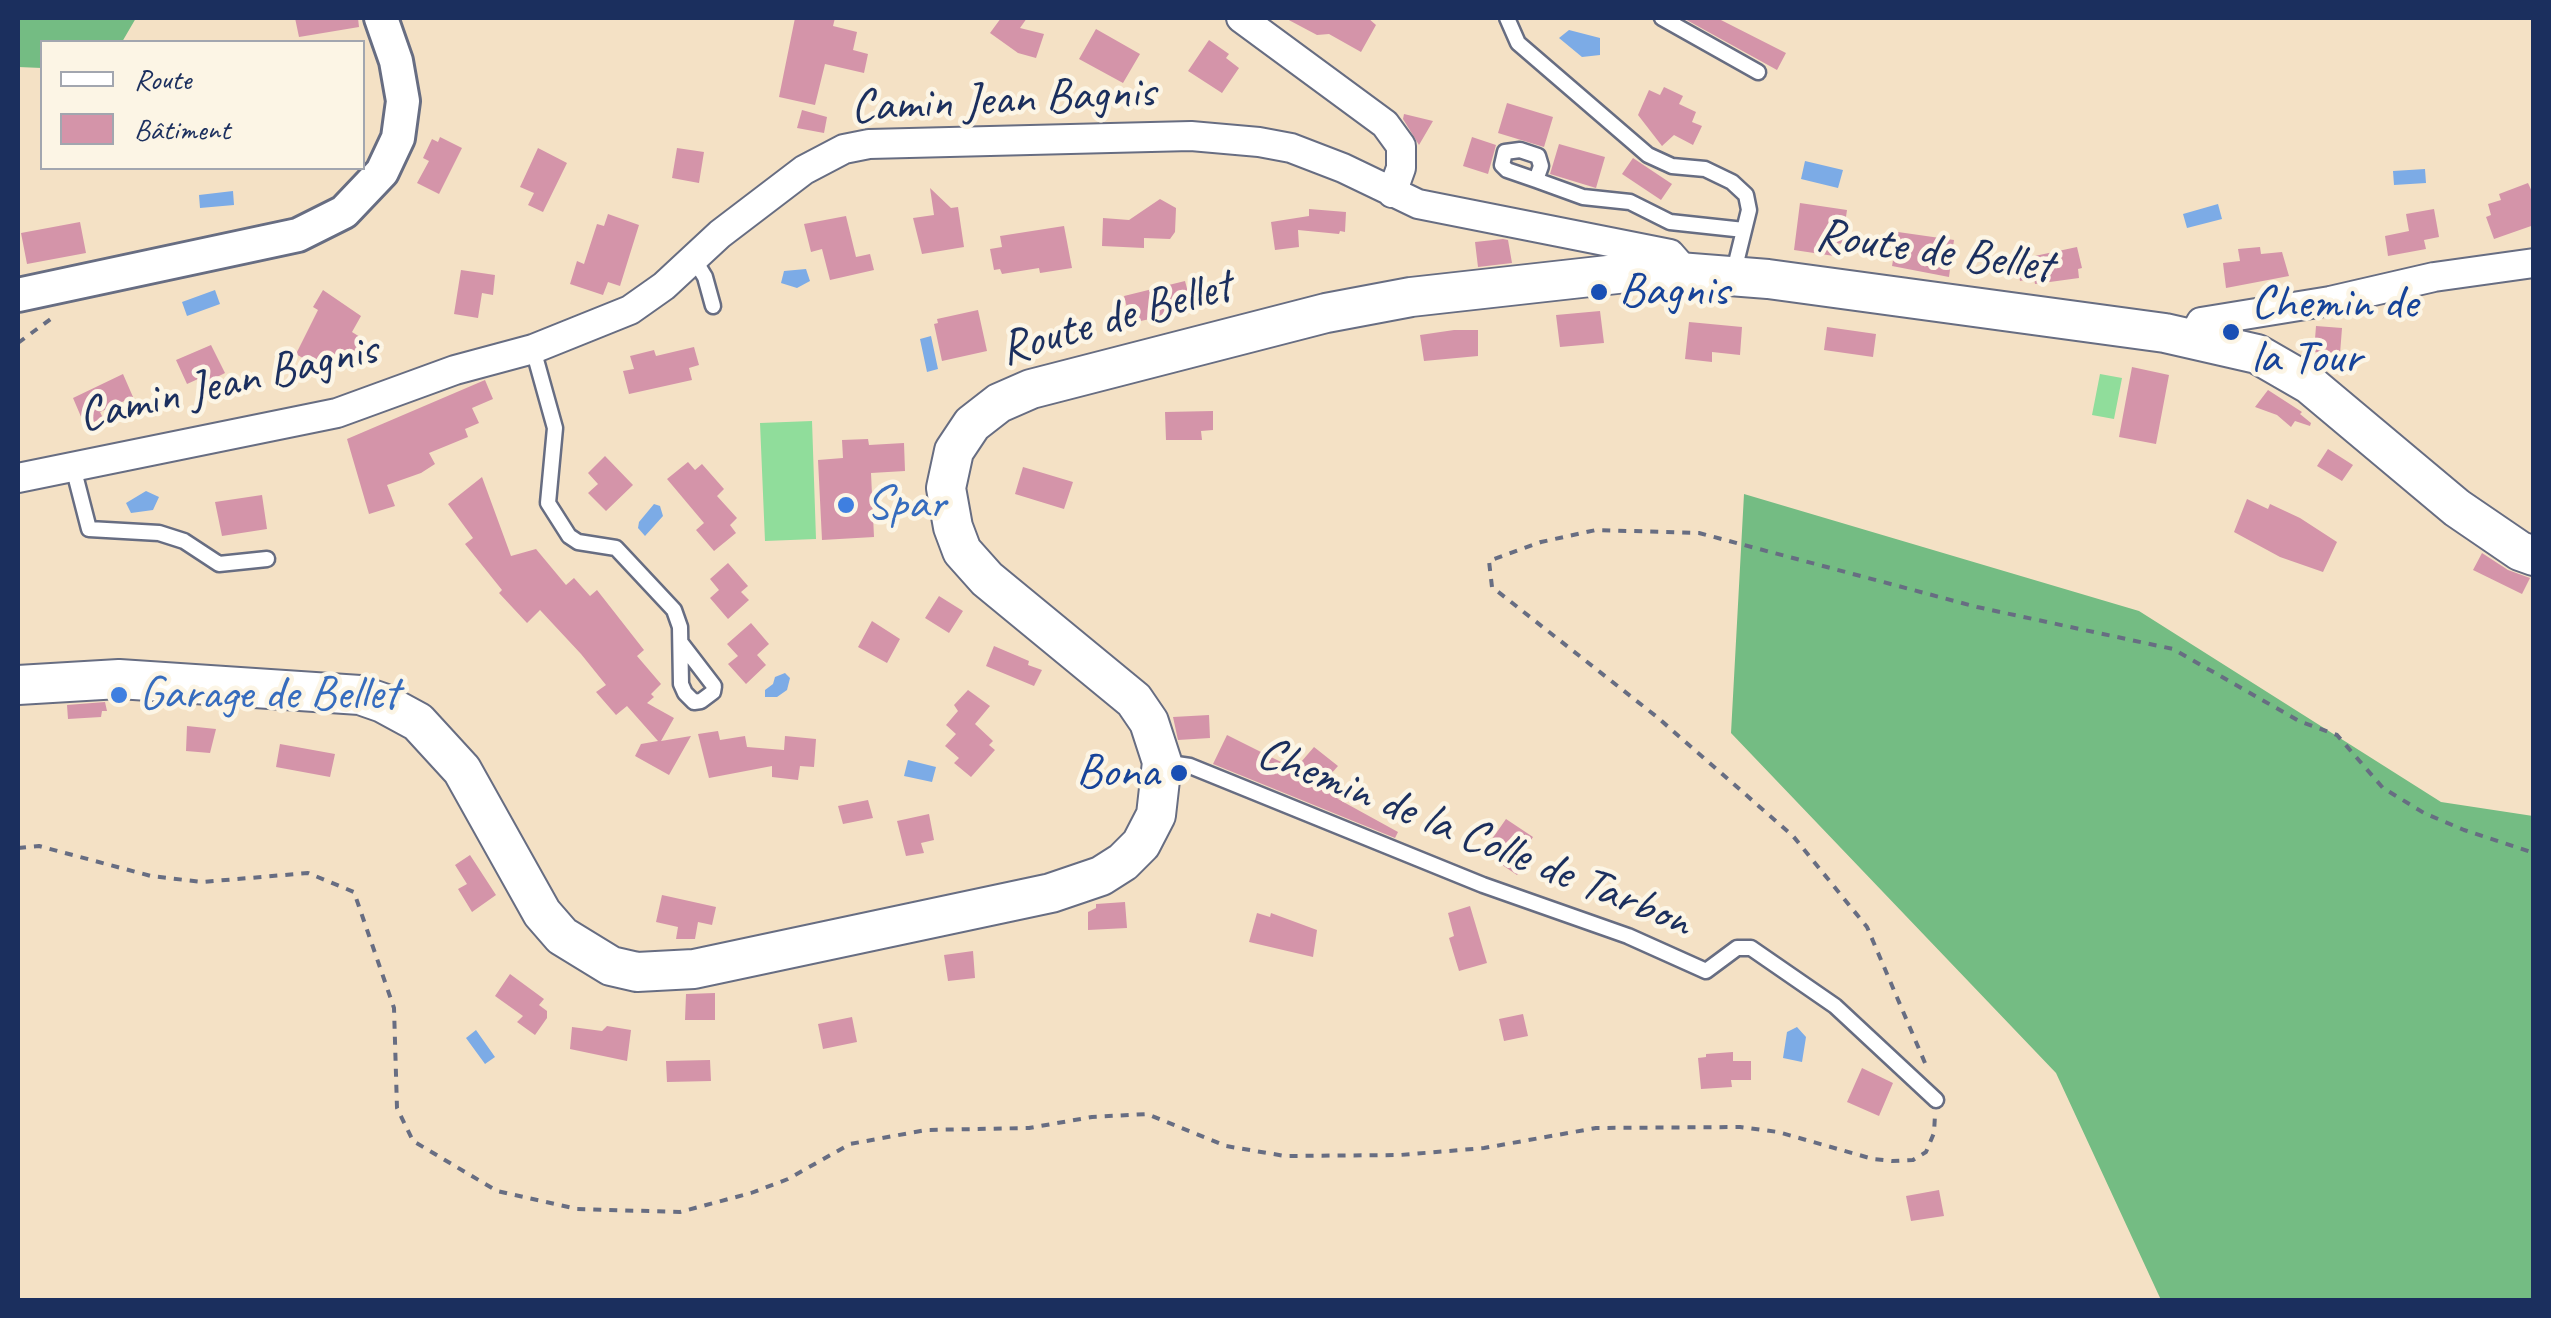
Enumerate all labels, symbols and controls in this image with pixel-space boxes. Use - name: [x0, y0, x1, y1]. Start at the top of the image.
- legend: [40, 40, 365, 170]
- text: Route: [134, 60, 191, 98]
- street label: Camin Jean Bagnis: [849, 64, 1157, 138]
- text: Bâtiment: [134, 110, 230, 148]
- street label: Route de Bellet: [1812, 207, 2056, 297]
- street label: Route de Bellet: [994, 259, 1238, 379]
- place label: Bagnis: [1619, 263, 1729, 321]
- place label: Chemin de la Tour: [2251, 275, 2418, 388]
- marker: Bagnis: [1588, 281, 1610, 303]
- marker: Chemin de la Tour: [2220, 321, 2242, 343]
- street label: Camin Jean Bagnis: [73, 322, 383, 446]
- place label: Spar: [866, 476, 946, 534]
- marker: Spar: [835, 494, 857, 516]
- place label: Garage de Bellet: [139, 666, 399, 724]
- marker: Garage de Bellet: [108, 684, 130, 706]
- street label: Chemin de la Colle de Tarbon: [1248, 725, 1700, 951]
- place label: Bona: [1076, 744, 1159, 802]
- marker: Bona: [1168, 762, 1190, 784]

